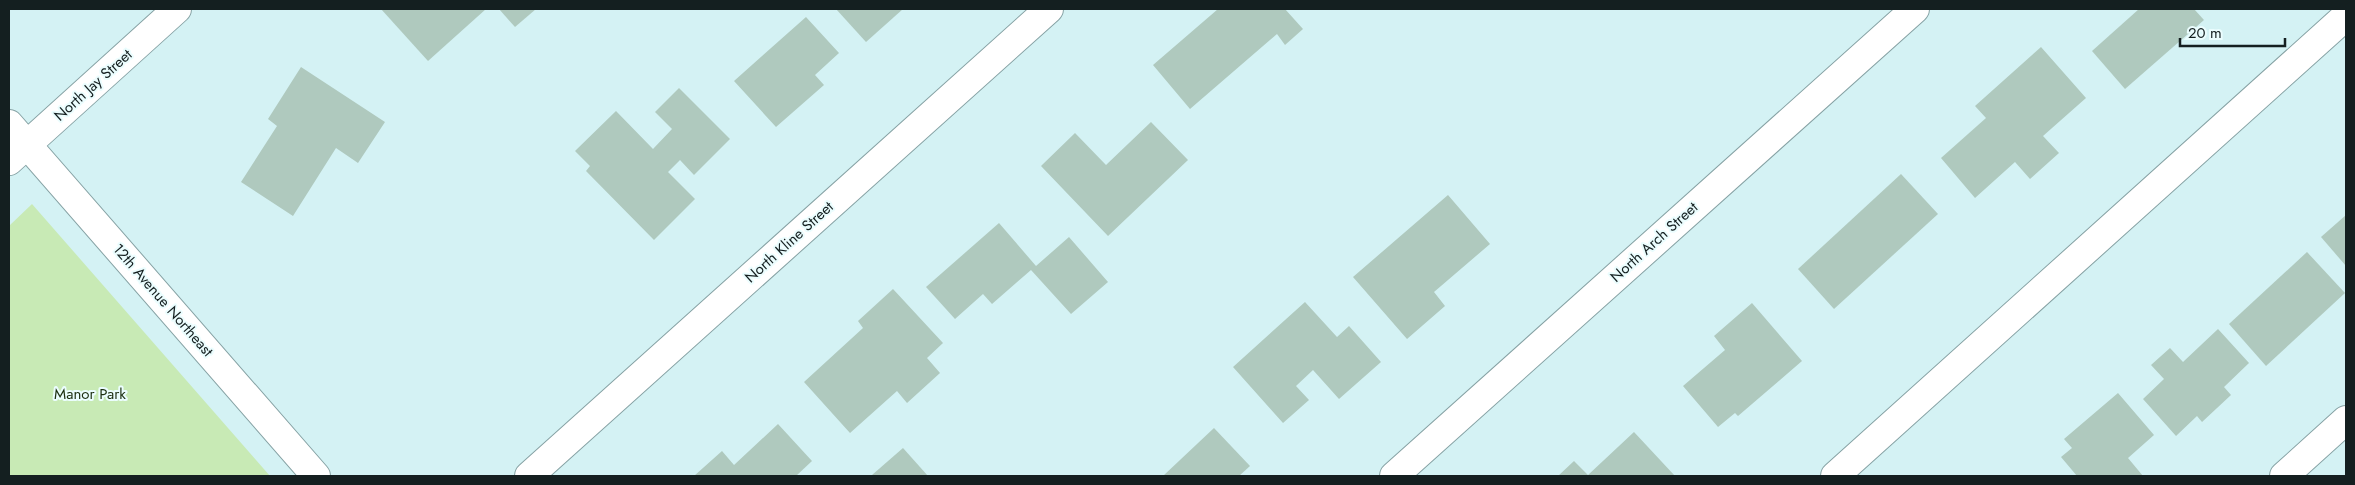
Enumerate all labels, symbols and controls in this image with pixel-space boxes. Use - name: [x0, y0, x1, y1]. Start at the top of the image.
- scale bar: [2180, 15, 2285, 47]
- text: 20 m: [2188, 22, 2222, 44]
- street label: North Jay Street: [49, 44, 137, 126]
- street label: North Kline Street: [740, 196, 839, 288]
- street label: North Arch Street: [1605, 196, 1703, 287]
- street label: 12th Avenue Northeast: [108, 239, 219, 362]
- park label: Manor Park: [54, 383, 126, 405]

